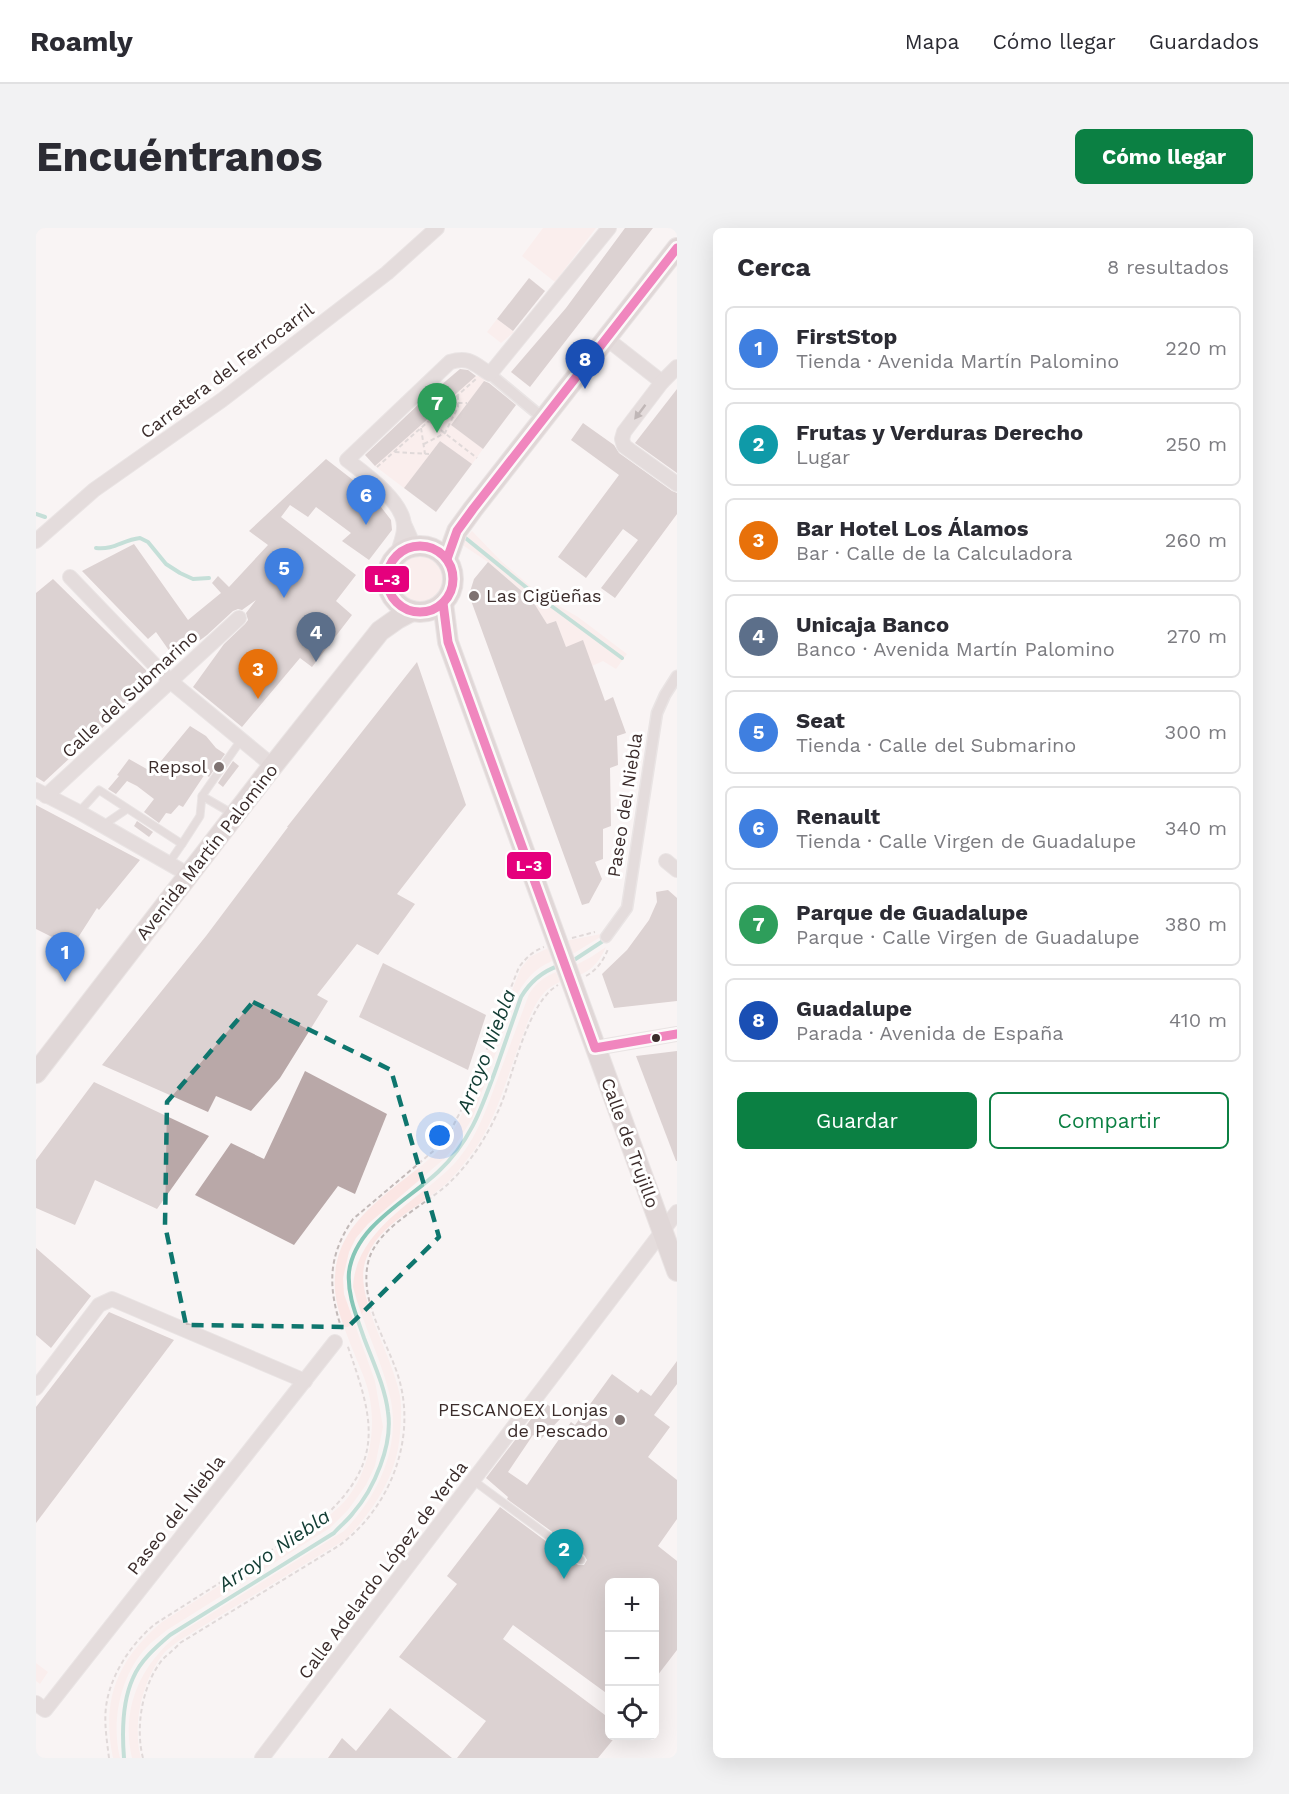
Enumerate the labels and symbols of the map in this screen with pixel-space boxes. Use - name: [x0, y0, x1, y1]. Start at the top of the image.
- street label: Carretera del Ferrocarril: [136, 298, 318, 443]
- pin: 8: [566, 340, 604, 389]
- pin: 7: [418, 384, 456, 433]
- one-way arrow: [634, 404, 646, 419]
- pin: 6: [346, 476, 386, 525]
- pin: 5: [264, 548, 304, 598]
- line badge: L-3: [364, 565, 410, 593]
- text: L-3: [374, 570, 400, 589]
- place label: Las Cigüeñas: [486, 585, 602, 606]
- marker: Las Cigüeñas: [467, 589, 481, 603]
- pin: 4: [296, 612, 336, 662]
- street label: Calle del Submarino: [57, 625, 202, 762]
- pin: 3: [238, 650, 278, 699]
- street label: Paseo del Niebla: [603, 731, 646, 879]
- place label: Repsol: [148, 756, 207, 777]
- street label: Avenida Martín Palomino: [131, 760, 282, 944]
- marker: Repsol: [212, 760, 226, 774]
- line badge: L-3: [506, 851, 552, 880]
- text: L-3: [516, 856, 542, 875]
- pin: 1: [45, 932, 84, 982]
- water label: Arroyo Niebla: [451, 986, 521, 1117]
- unlabelled marker: [650, 1032, 662, 1044]
- street label: Calle de Trujillo: [597, 1075, 664, 1211]
- your location: [425, 1121, 454, 1150]
- place label: PESCANOEX Lonjas de Pescado: [438, 1399, 608, 1441]
- marker: PESCANOEX Lonjas de Pescado: [613, 1413, 627, 1427]
- street label: Paseo del Niebla: [122, 1451, 229, 1579]
- street label: Calle Adelardo López de Yerda: [294, 1457, 471, 1683]
- water label: Arroyo Niebla: [213, 1504, 335, 1597]
- pin: 2: [544, 1530, 584, 1579]

